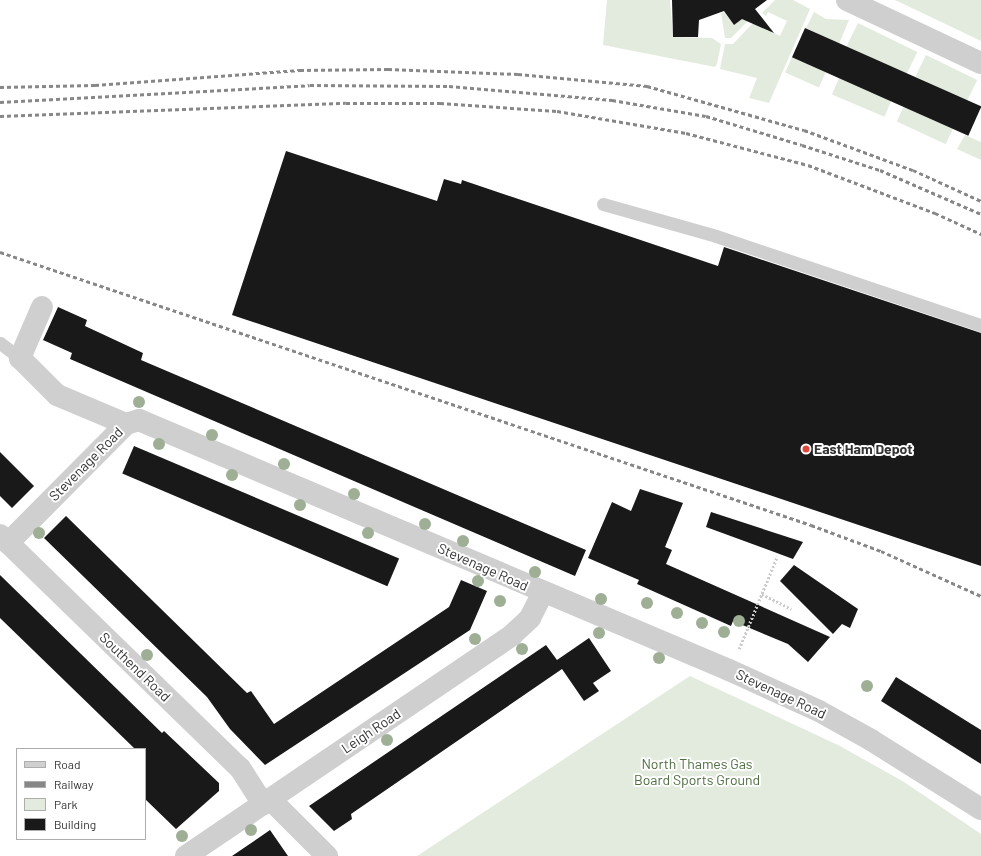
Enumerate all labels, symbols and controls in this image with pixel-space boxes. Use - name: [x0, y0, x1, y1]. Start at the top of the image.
- street label: Stevenage Road: [46, 424, 126, 504]
- place label: East Ham Depot: [814, 441, 913, 457]
- marker: East Ham Depot: [801, 444, 811, 454]
- street label: Stevenage Road: [435, 539, 531, 595]
- street label: Southend Road: [96, 629, 174, 705]
- street label: Stevenage Road: [733, 666, 829, 722]
- street label: Leigh Road: [338, 705, 404, 757]
- legend: [16, 748, 146, 840]
- park label: North Thames Gas Board Sports Ground: [634, 756, 760, 788]
- text: Road: [54, 757, 81, 771]
- text: Railway: [54, 777, 93, 791]
- text: Park: [54, 797, 78, 811]
- text: Building: [54, 817, 96, 831]

